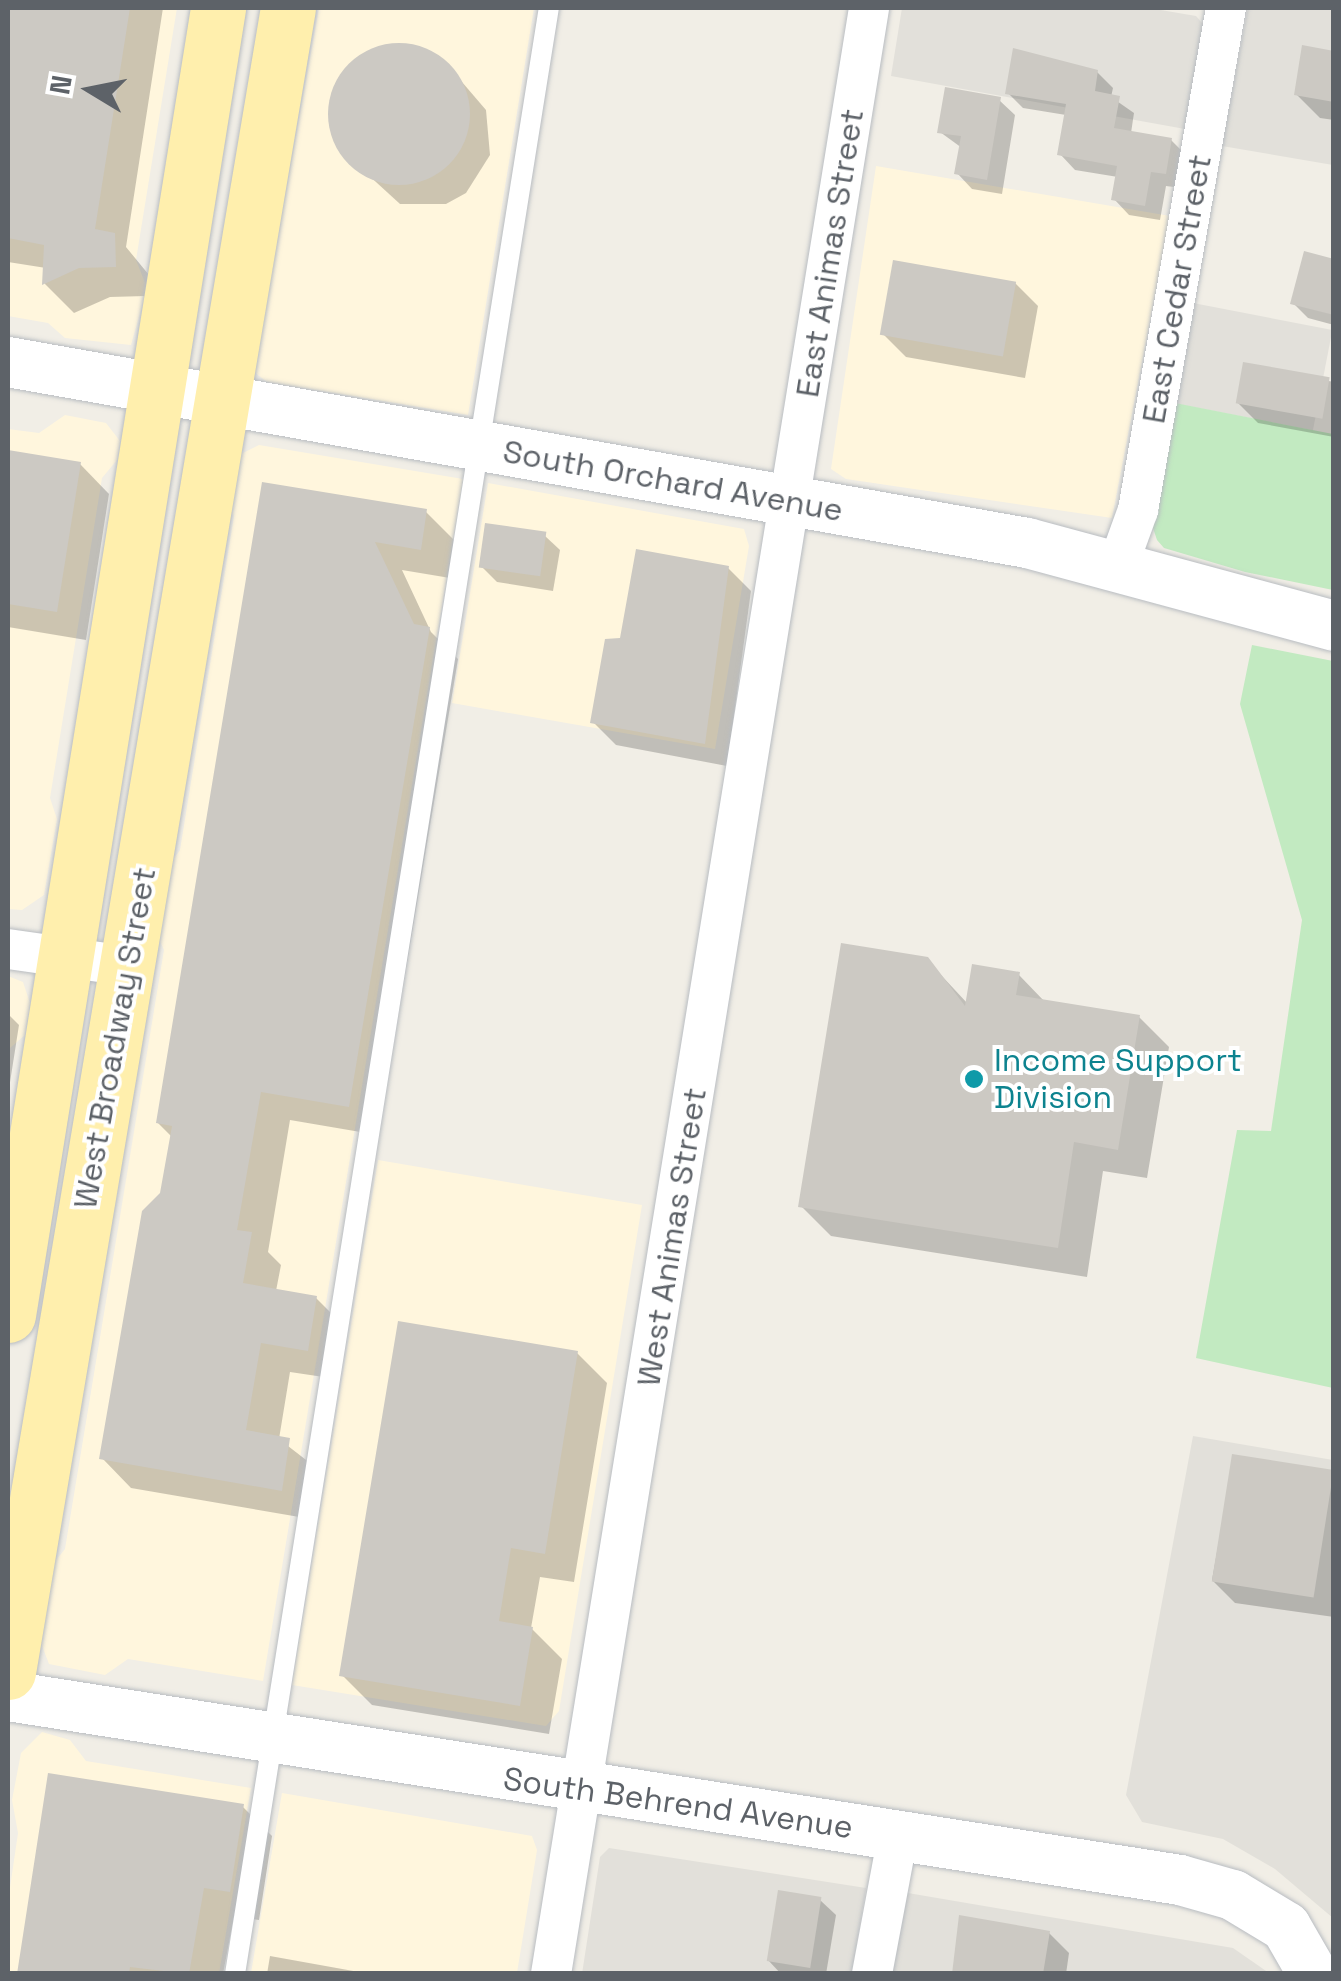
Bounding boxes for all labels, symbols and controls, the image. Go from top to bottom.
north arrow [40,40,140,140]
text: N [41,72,80,97]
street label: East Animas Street [788,106,872,400]
street label: East Cedar Street [1134,152,1220,426]
street label: South Orchard Avenue [500,432,846,530]
street label: West Broadway Street [66,864,164,1212]
place label: Income Support Division [994,1042,1242,1117]
marker: Income Support Division [963,1068,985,1090]
street label: West Animas Street [629,1085,715,1389]
street label: South Behrend Avenue [500,1759,856,1847]

